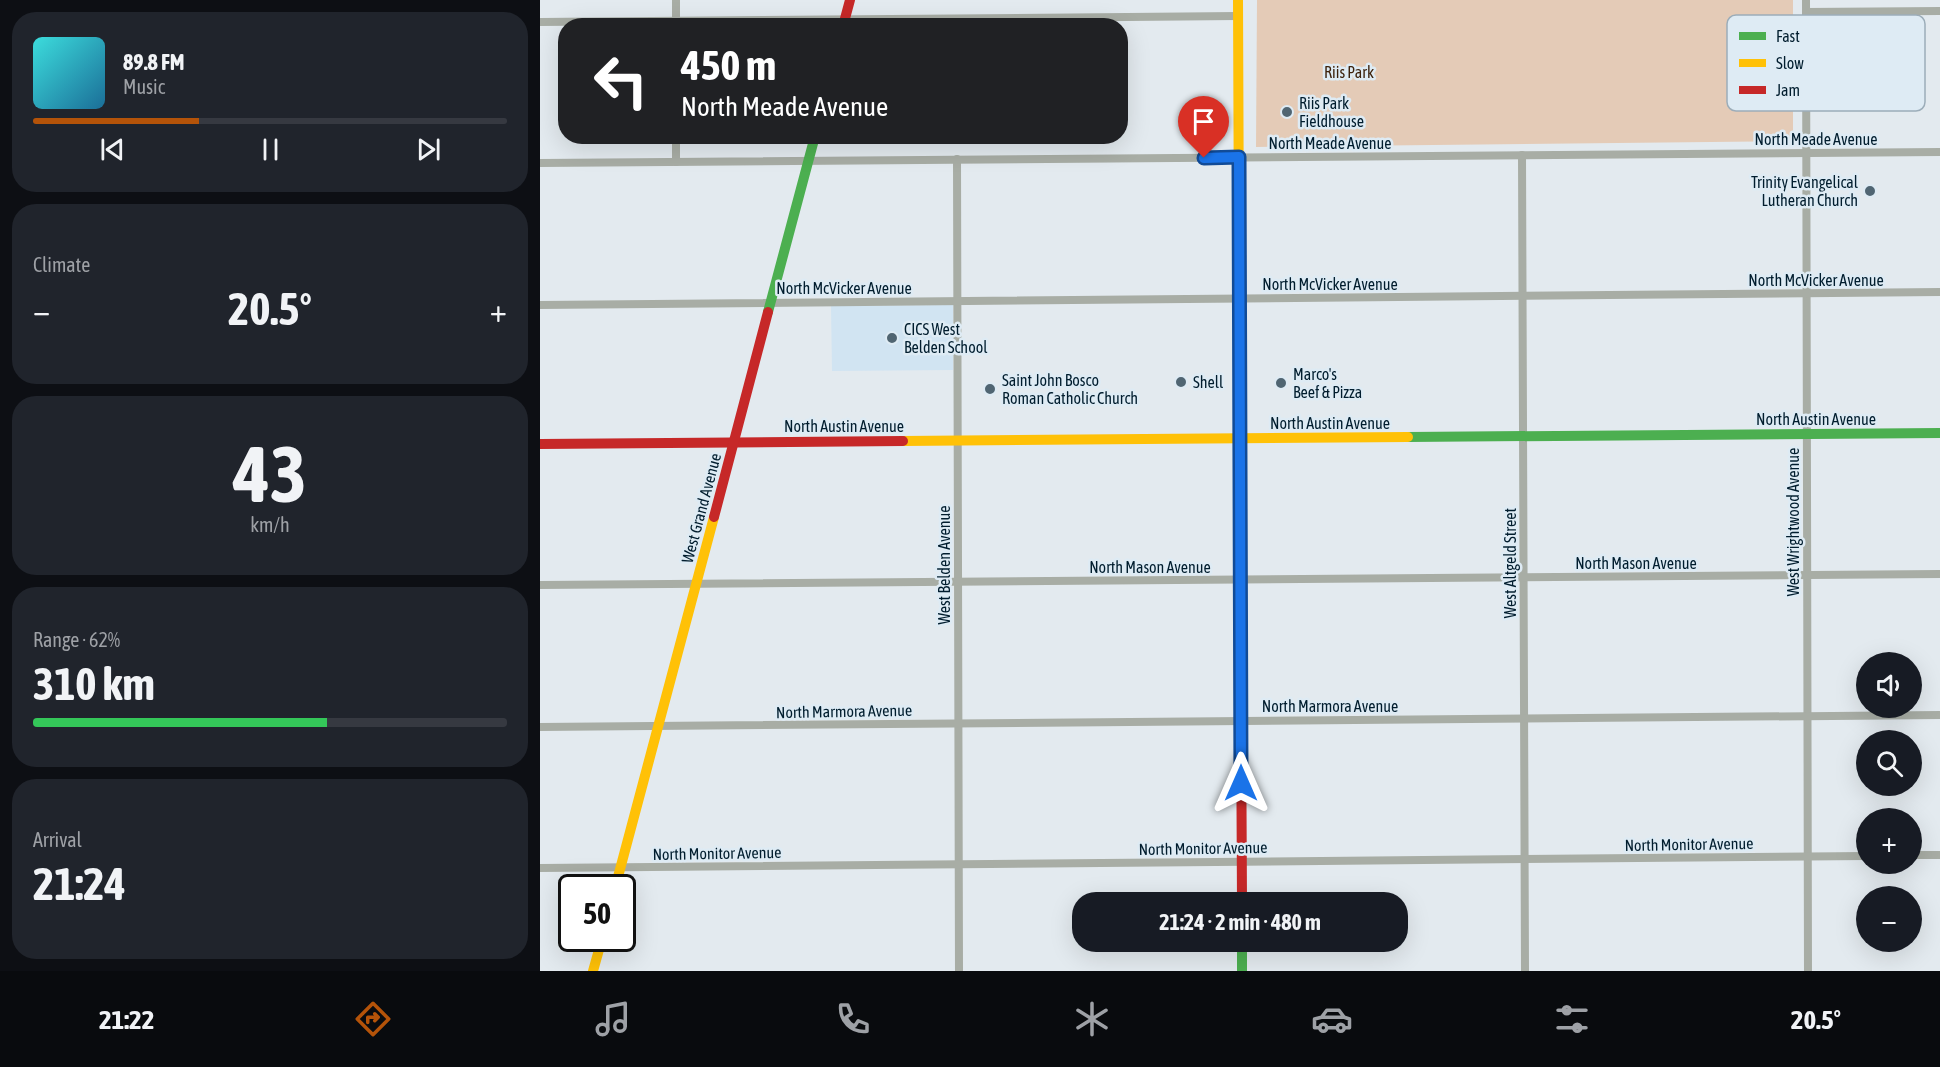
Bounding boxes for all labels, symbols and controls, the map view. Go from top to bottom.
legend [1727,15,1925,111]
text: Fast [1776,27,1800,45]
text: 450 m [681,41,776,89]
icon: left [582,42,660,120]
text: 89.8 FM [123,49,185,75]
text: Slow [1776,54,1804,72]
park label: Riis Park [1324,63,1374,81]
text: Music [123,75,165,98]
text: Jam [1776,81,1800,99]
text: North Meade Avenue [681,91,888,122]
place label: Riis Park Fieldhouse [1299,94,1364,130]
pin [1178,96,1229,158]
icon: arrive [1187,105,1220,138]
marker: Riis Park Fieldhouse [1280,105,1294,119]
street label: North Meade Avenue [1755,130,1877,148]
icon: previous [96,133,129,166]
icon: pause [254,133,287,166]
icon: next [412,133,445,166]
street label: North Meade Avenue [1269,134,1391,152]
place label: Trinity Evangelical Lutheran Church [1751,173,1859,209]
marker: Trinity Evangelical Lutheran Church [1863,184,1877,198]
text: Climate [33,253,90,276]
street label: North McVicker Avenue [1748,271,1884,289]
street label: North McVicker Avenue [1262,275,1398,293]
street label: North McVicker Avenue [776,279,912,297]
text: 20.5° [228,283,312,335]
text: − [33,291,50,329]
text: + [490,291,507,329]
place label: CICS West Belden School [904,320,988,356]
marker: CICS West Belden School [885,331,899,345]
place label: Marco's Beef & Pizza [1293,365,1362,401]
place label: Saint John Bosco Roman Catholic Church [1002,371,1138,407]
place label: Shell [1193,373,1224,391]
marker: Shell [1174,375,1188,389]
marker: Marco's Beef & Pizza [1274,376,1288,390]
marker: Saint John Bosco Roman Catholic Church [983,382,997,396]
street label: North Austin Avenue [1756,410,1876,428]
street label: North Austin Avenue [1270,414,1390,432]
street label: North Austin Avenue [784,417,904,435]
text: 43 [233,429,307,519]
street label: West Wrightwood Avenue [1784,448,1803,596]
street label: West Grand Avenue [678,451,724,565]
street label: West Belden Avenue [935,506,953,624]
street label: West Altgeld Street [1501,507,1520,618]
text: km/h [250,513,290,536]
street label: North Mason Avenue [1575,554,1697,572]
street label: North Mason Avenue [1089,558,1211,576]
text: Range · 62% [33,628,120,651]
map controls [1856,652,1922,952]
button: sound [1856,652,1922,718]
text: 310 km [33,658,155,710]
street label: North Marmora Avenue [1262,697,1398,715]
street label: North Marmora Avenue [776,701,912,721]
button: search [1856,730,1922,796]
position arrow [1209,751,1273,815]
button: + [1856,808,1922,874]
text: Arrival [33,828,82,851]
street label: North Monitor Avenue [1624,834,1754,854]
street label: North Monitor Avenue [1138,838,1268,858]
street label: North Monitor Avenue [652,843,782,863]
text: 21:24 [33,858,126,910]
speed limit sign: 50 [558,874,636,952]
button: − [1856,886,1922,952]
text: 21:24 · 2 min · 480 m [1159,909,1321,935]
icon: directions [352,998,394,1040]
icon: music [592,998,634,1040]
icon: phone [832,998,874,1040]
icon: climate [1071,998,1113,1040]
icon: car [1311,998,1353,1040]
icon: filters [1551,998,1593,1040]
text: 21:22 [99,1004,154,1035]
text: 20.5° [1791,1004,1841,1035]

